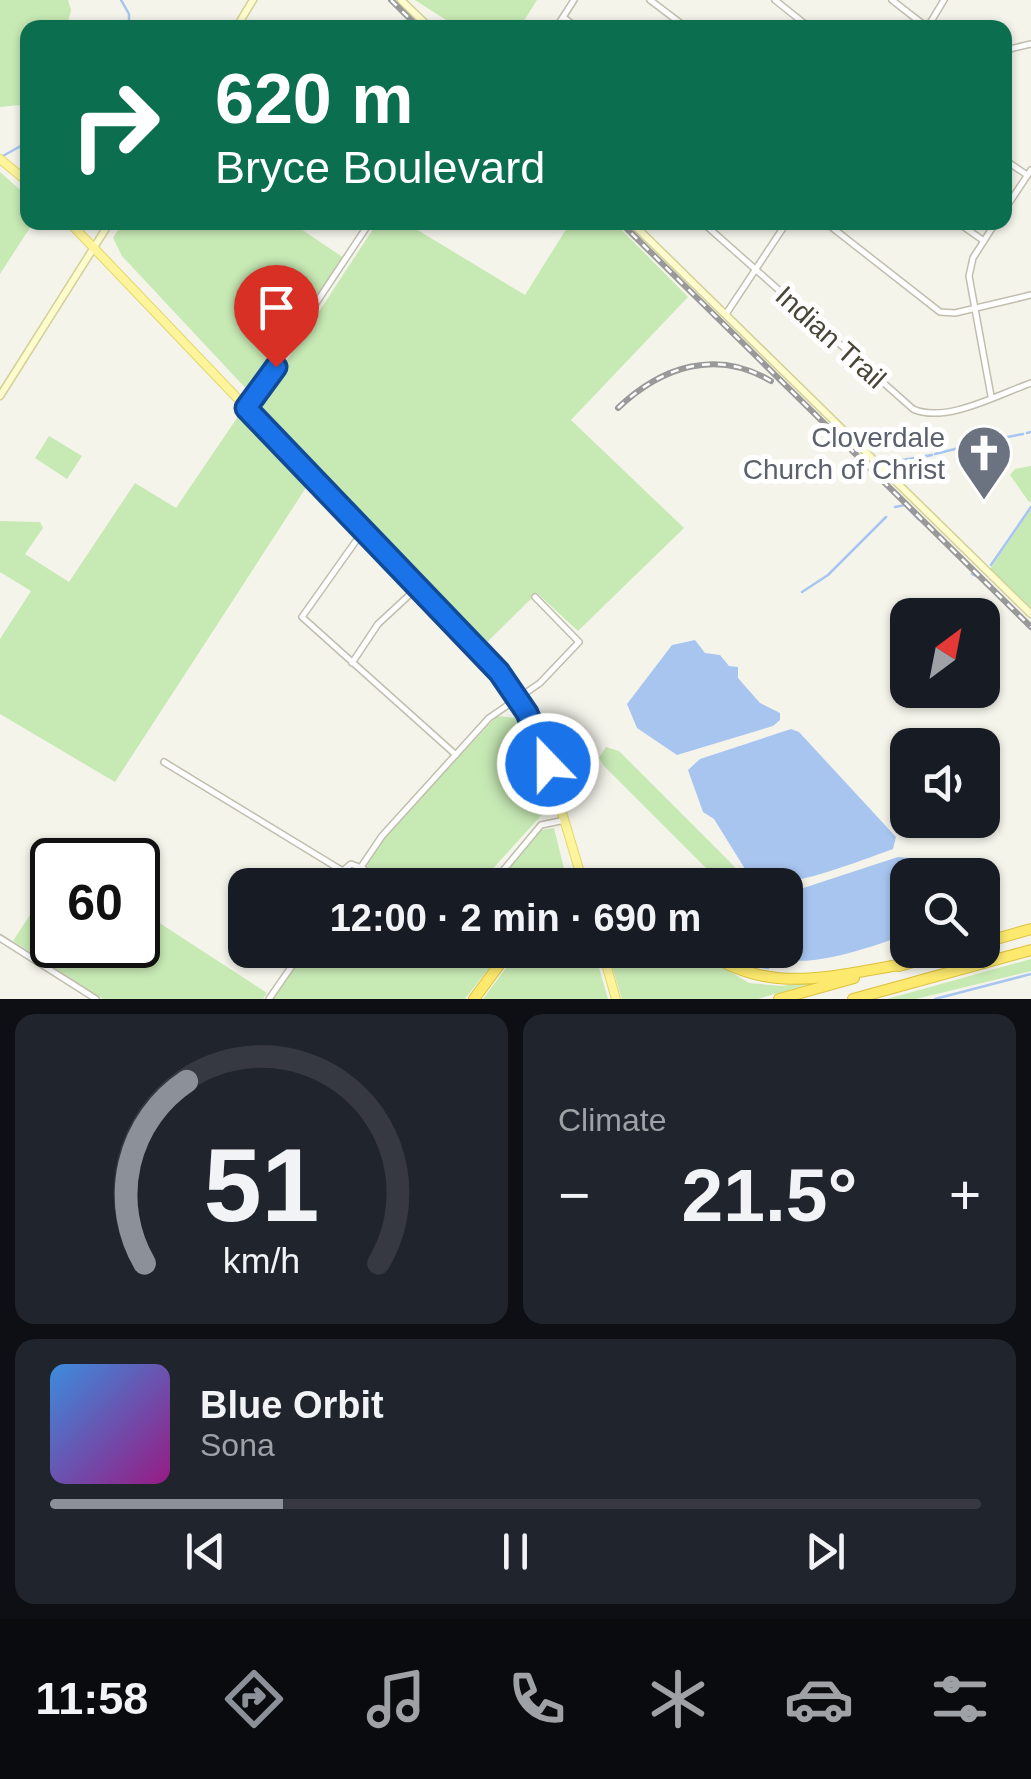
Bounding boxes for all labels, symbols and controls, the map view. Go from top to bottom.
icon: right [50,60,180,190]
text: 620 m [215,60,413,138]
text: Bryce Boulevard [215,142,545,193]
pin [234,265,319,368]
icon: arrive [249,280,304,335]
street label: Indian Trail [769,280,892,395]
place label: Cloverdale Church of Christ [743,422,945,485]
church icon: Cloverdale Church of Christ [954,423,1014,502]
north arrow [890,598,1000,708]
map controls [890,598,1000,968]
position arrow [496,712,600,816]
button: sound [890,728,1000,838]
speed limit sign: 60 [30,838,160,968]
button: search [890,858,1000,968]
text: 12:00 · 2 min · 690 m [330,897,701,939]
text: Climate [558,1102,666,1138]
text: 51 [204,1127,319,1243]
text: 21.5° [682,1153,857,1237]
text: − [558,1164,590,1226]
text: + [949,1164,981,1226]
text: km/h [223,1241,300,1281]
text: Blue Orbit [200,1384,384,1426]
text: Sona [200,1427,275,1463]
icon: previous [178,1524,233,1579]
icon: pause [488,1524,543,1579]
icon: next [798,1524,853,1579]
icon: directions [219,1664,289,1734]
icon: music [361,1664,431,1734]
icon: phone [502,1664,572,1734]
icon: climate [643,1664,713,1734]
icon: car [784,1664,854,1734]
icon: filters [925,1664,995,1734]
text: 11:58 [36,1673,148,1724]

